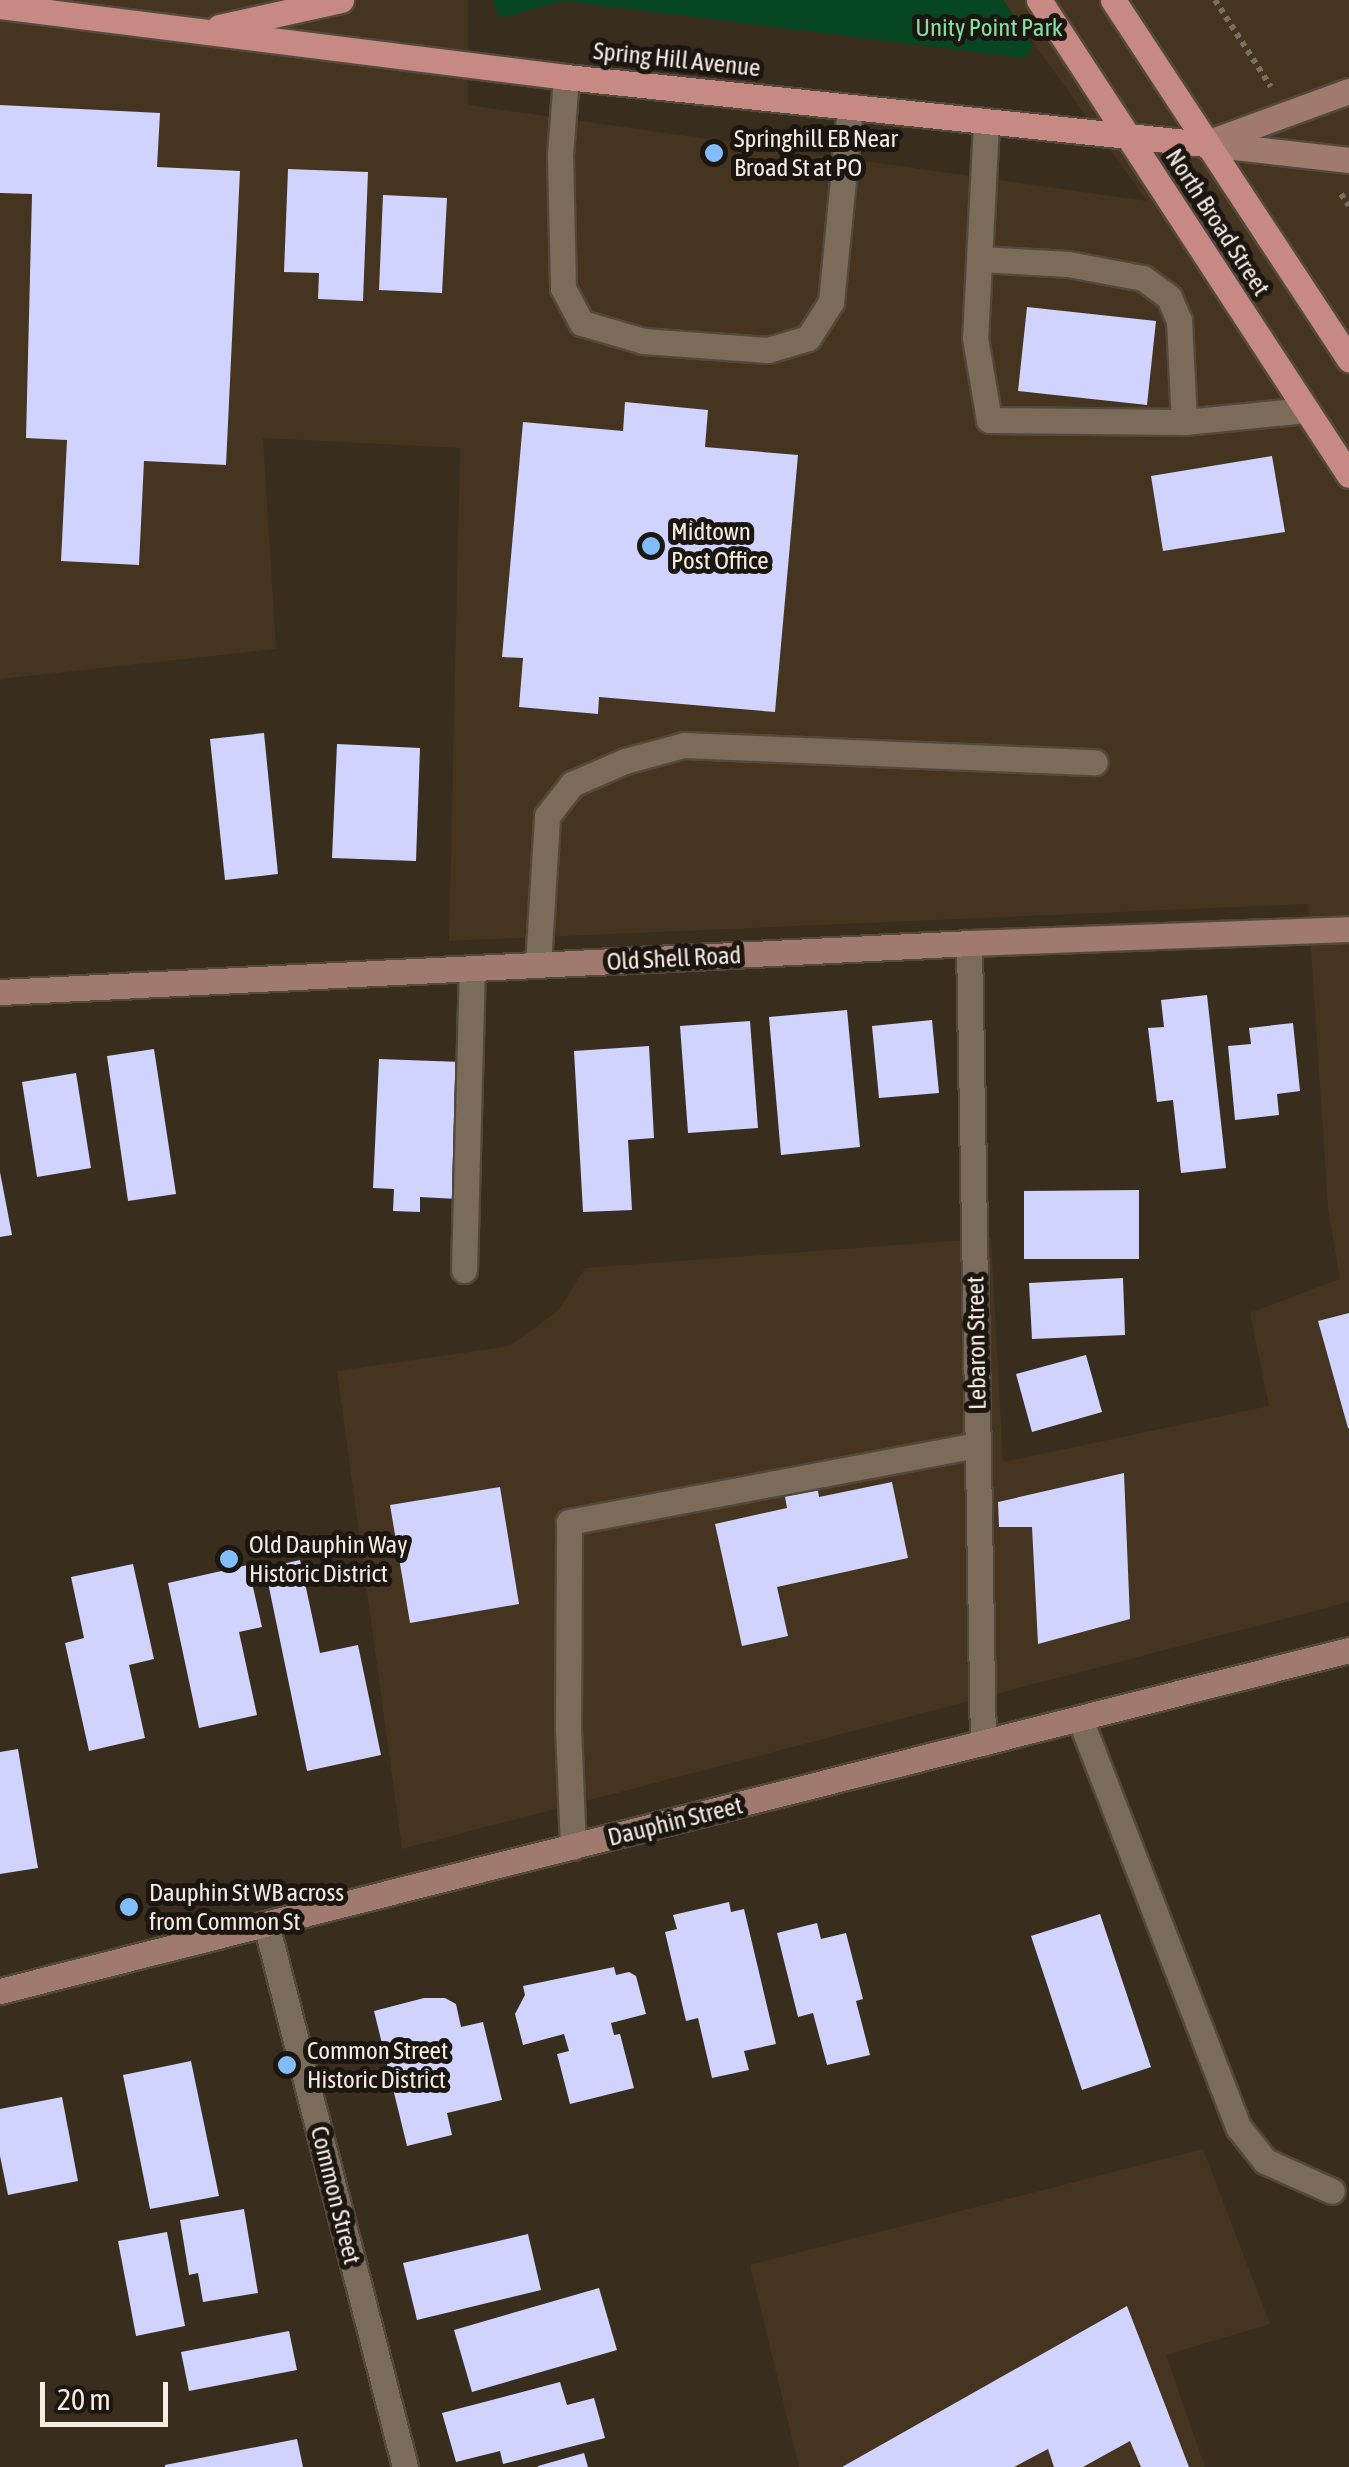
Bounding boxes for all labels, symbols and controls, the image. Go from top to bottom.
park label: Unity Point Park [915,12,1063,42]
street label: Spring Hill Avenue [592,35,762,83]
place label: Springhill EB Near Broad St at PO [734,124,898,183]
marker: Springhill EB Near Broad St at PO [703,142,725,164]
street label: North Broad Street [1159,143,1277,301]
place label: Midtown Post Office [671,517,769,576]
marker: Midtown Post Office [640,535,662,557]
street label: Old Shell Road [606,939,742,977]
street label: Lebaron Street [960,1276,992,1410]
place label: Old Dauphin Way Historic District [249,1530,408,1589]
marker: Old Dauphin Way Historic District [218,1548,240,1570]
street label: Dauphin Street [605,1790,745,1852]
place label: Dauphin St WB across from Common St [149,1878,344,1937]
marker: Dauphin St WB across from Common St [118,1896,140,1918]
place label: Common Street Historic District [307,2036,448,2095]
marker: Common Street Historic District [276,2054,298,2076]
street label: Common Street [304,2123,368,2267]
scale bar [45,2362,172,2424]
text: 20 m [57,2382,111,2416]

